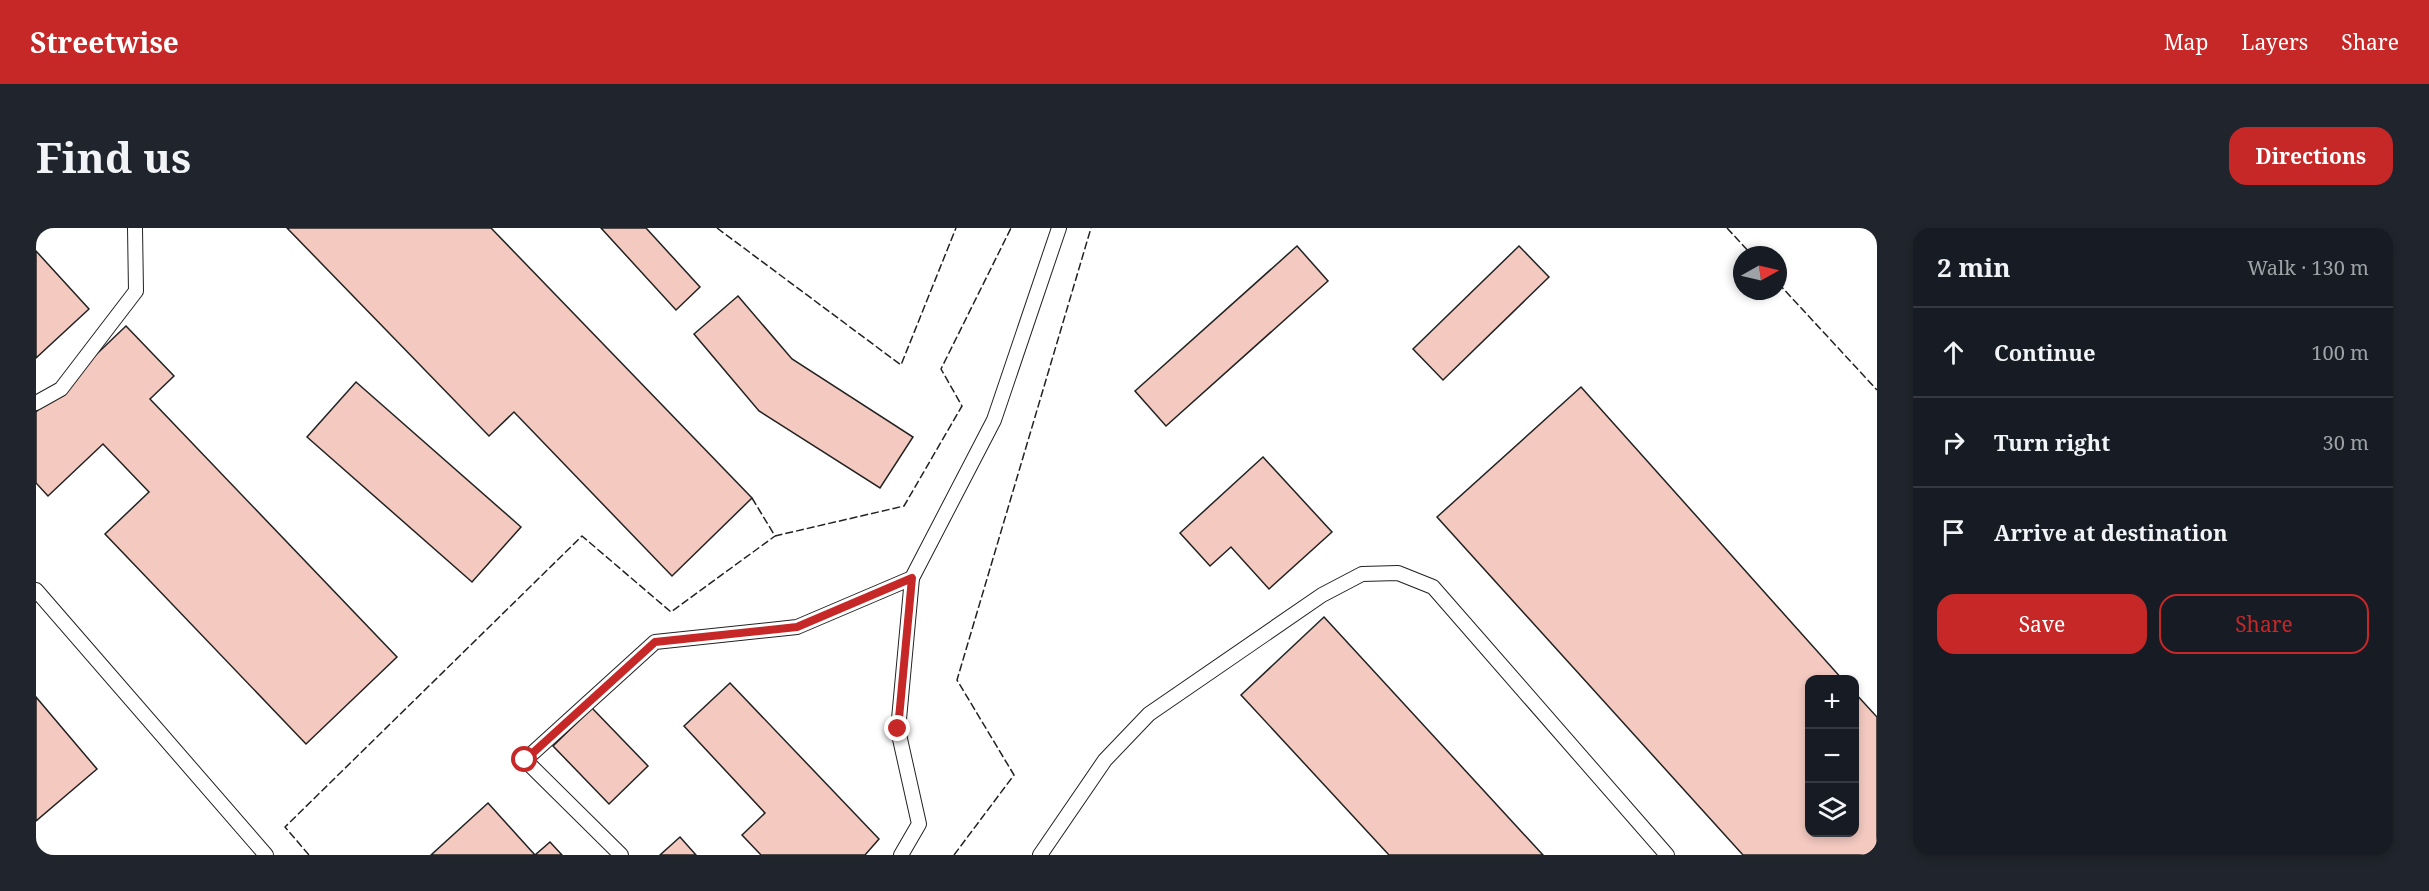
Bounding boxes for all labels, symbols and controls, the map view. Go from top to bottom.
text: Streetwise [30,23,179,61]
text: Map [2164,28,2208,56]
text: Layers [2241,28,2308,56]
text: Share [2341,28,2399,56]
button: Directions [2229,127,2393,185]
text: Find us [36,128,191,185]
north arrow [1733,246,1787,300]
text: 2 min [1937,249,2011,285]
text: Walk · 130 m [2247,254,2369,281]
icon: ahead [1937,336,1970,369]
text: Continue [1994,337,2096,367]
text: 100 m [2311,339,2369,366]
icon: right [1937,426,1970,459]
text: Turn right [1994,427,2110,457]
text: 30 m [2323,429,2369,456]
icon: arrive [1937,516,1970,549]
text: Arrive at destination [1994,517,2228,547]
button: Save [1937,594,2147,654]
button: Share [2159,594,2369,654]
map controls [1805,675,1859,837]
button: + [1805,675,1859,729]
route end [884,715,910,741]
button: − [1805,729,1859,783]
route start [511,746,537,772]
button: layers [1805,783,1859,837]

